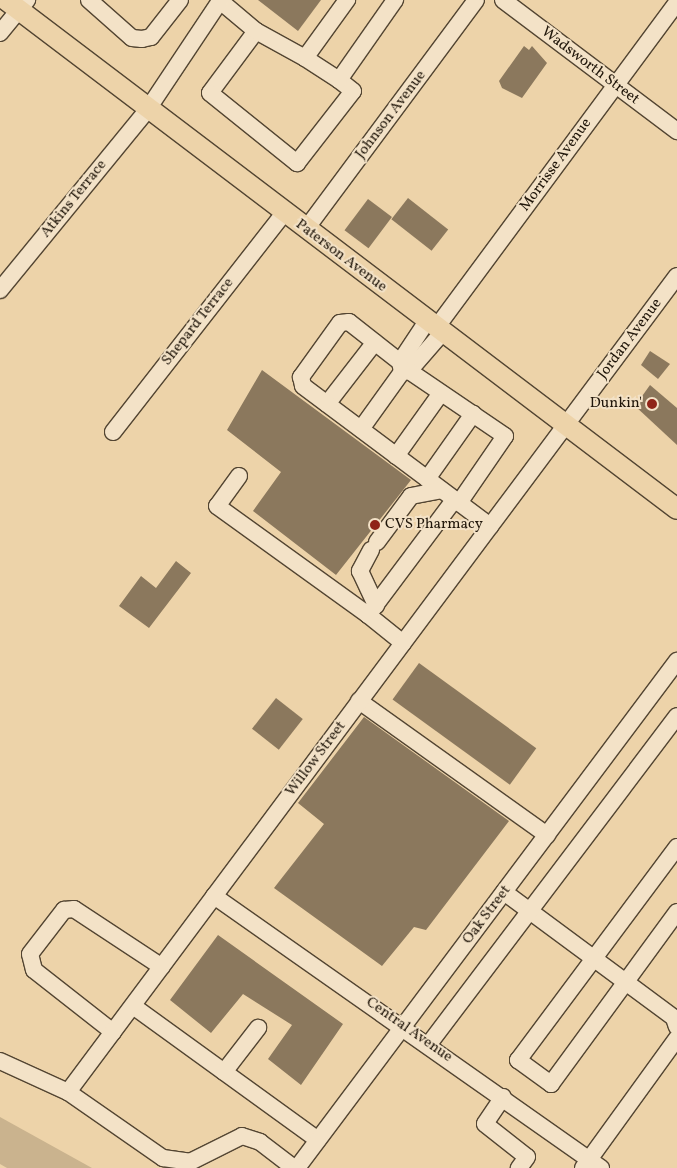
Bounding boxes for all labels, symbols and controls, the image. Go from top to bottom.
street label: Wadsworth Street [537,23,643,109]
street label: Johnson Avenue [352,67,430,163]
street label: Morrisse Avenue [516,115,596,215]
street label: Atkins Terrace [37,156,111,242]
street label: Paterson Avenue [292,216,390,296]
street label: Shepard Terrace [158,274,238,370]
street label: Jordan Avenue [594,295,666,383]
place label: Dunkin' [590,395,642,413]
marker: Dunkin' [646,398,658,410]
place label: CVS Pharmacy [385,516,483,534]
marker: CVS Pharmacy [369,519,381,531]
street label: Willow Street [282,718,350,800]
street label: Oak Street [459,882,515,948]
street label: Central Avenue [362,994,456,1066]

